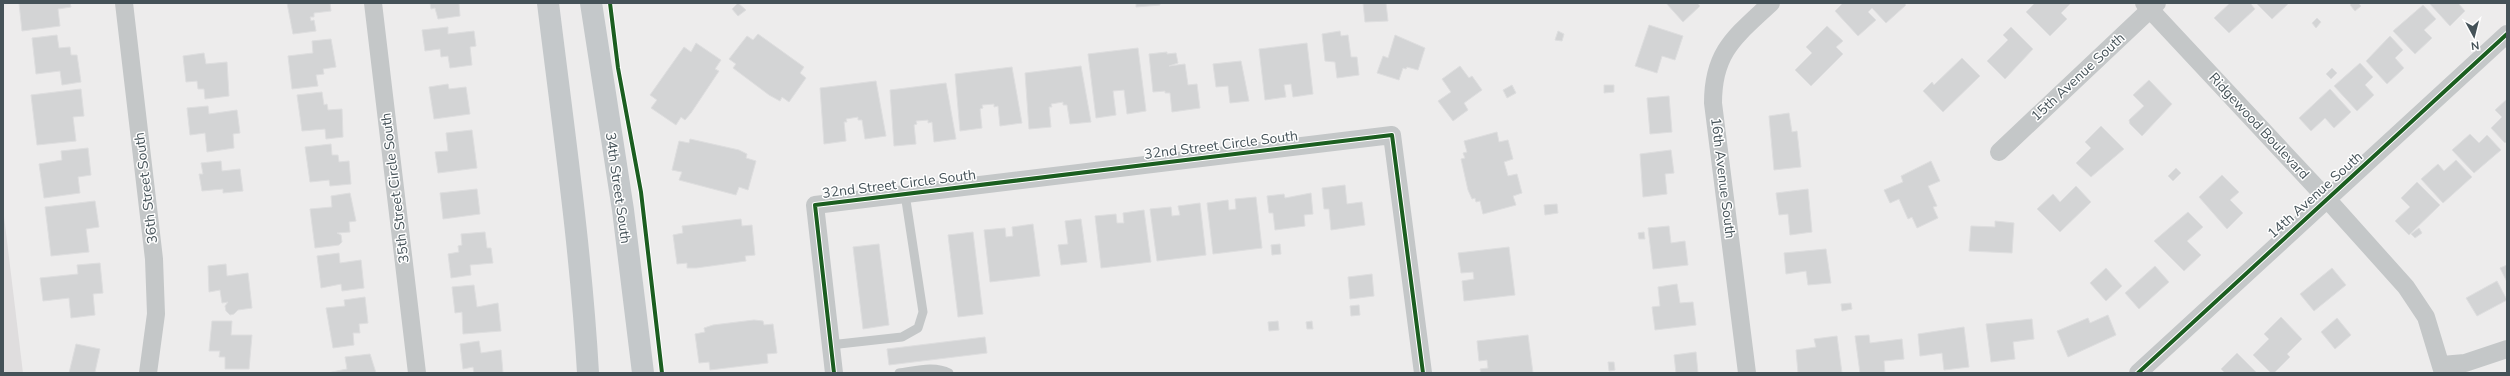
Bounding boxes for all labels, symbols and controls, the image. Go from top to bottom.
north arrow [2454,16,2494,56]
street label: 15th Avenue South [2027,29,2129,125]
text: N [2470,37,2480,53]
street label: Ridgewood Boulevard [2204,69,2314,183]
street label: 35th Street Circle South [376,112,414,264]
street label: 16th Avenue South [1706,116,1740,240]
street label: 32nd Street Circle South [1143,126,1299,164]
street label: 36th Street South [130,131,162,245]
street label: 34th Street South [601,131,635,245]
street label: 14th Avenue South [2263,147,2367,243]
street label: 32nd Street Circle South [821,165,977,203]

